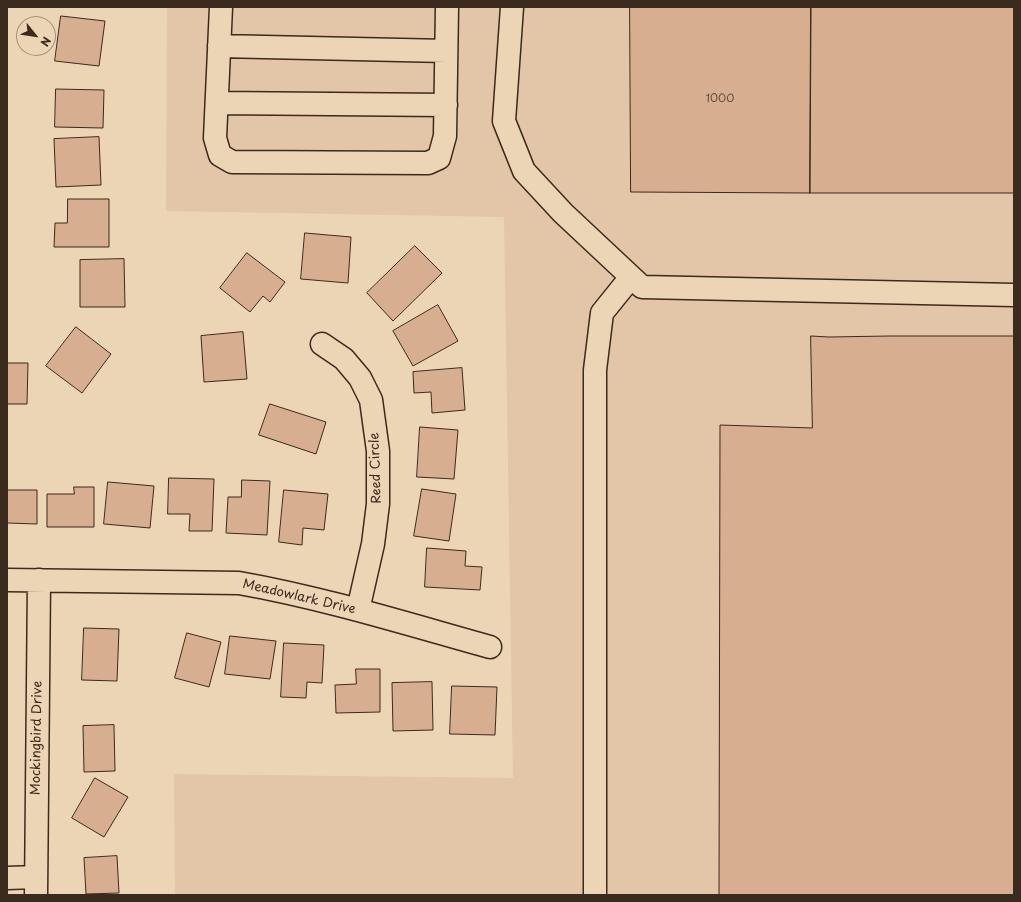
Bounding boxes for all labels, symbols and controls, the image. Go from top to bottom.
north arrow [16,16,56,56]
text: N [36,34,56,50]
house number: 1000 [706,92,734,106]
street label: Reed Circle [367,432,385,504]
street label: Meadowlark Drive [241,576,357,618]
street label: Mockingbird Drive [28,681,46,795]

